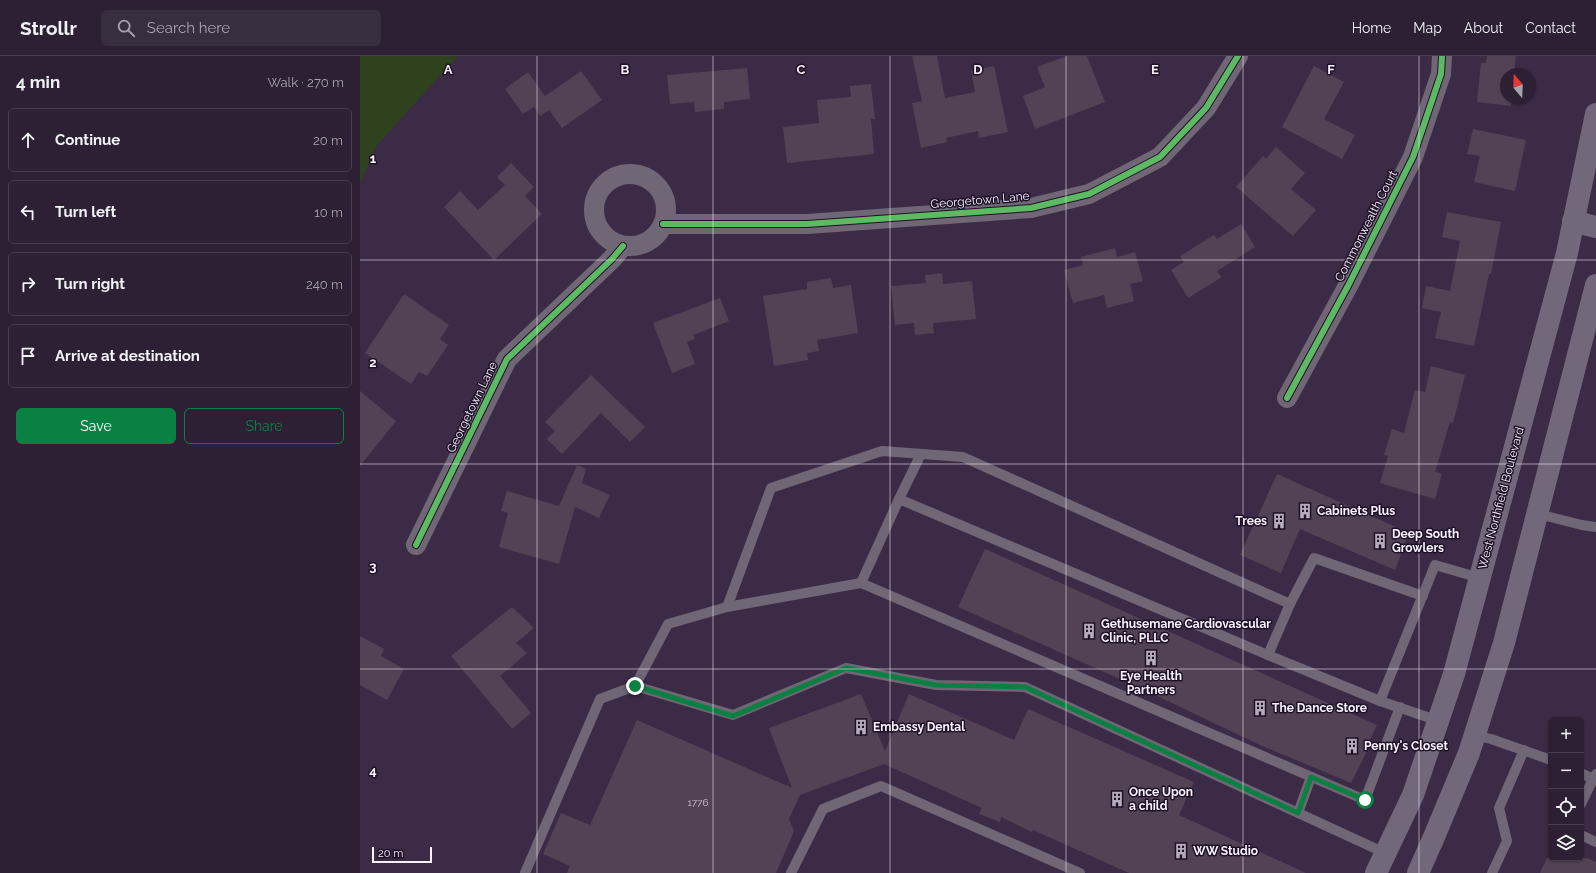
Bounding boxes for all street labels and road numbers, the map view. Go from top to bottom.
street label: Commonwealth Court [1332,168,1400,284]
street label: Georgetown Lane [930,189,1030,211]
street label: Georgetown Lane [444,359,500,455]
street label: West Northfield Boulevard [1475,425,1527,571]

